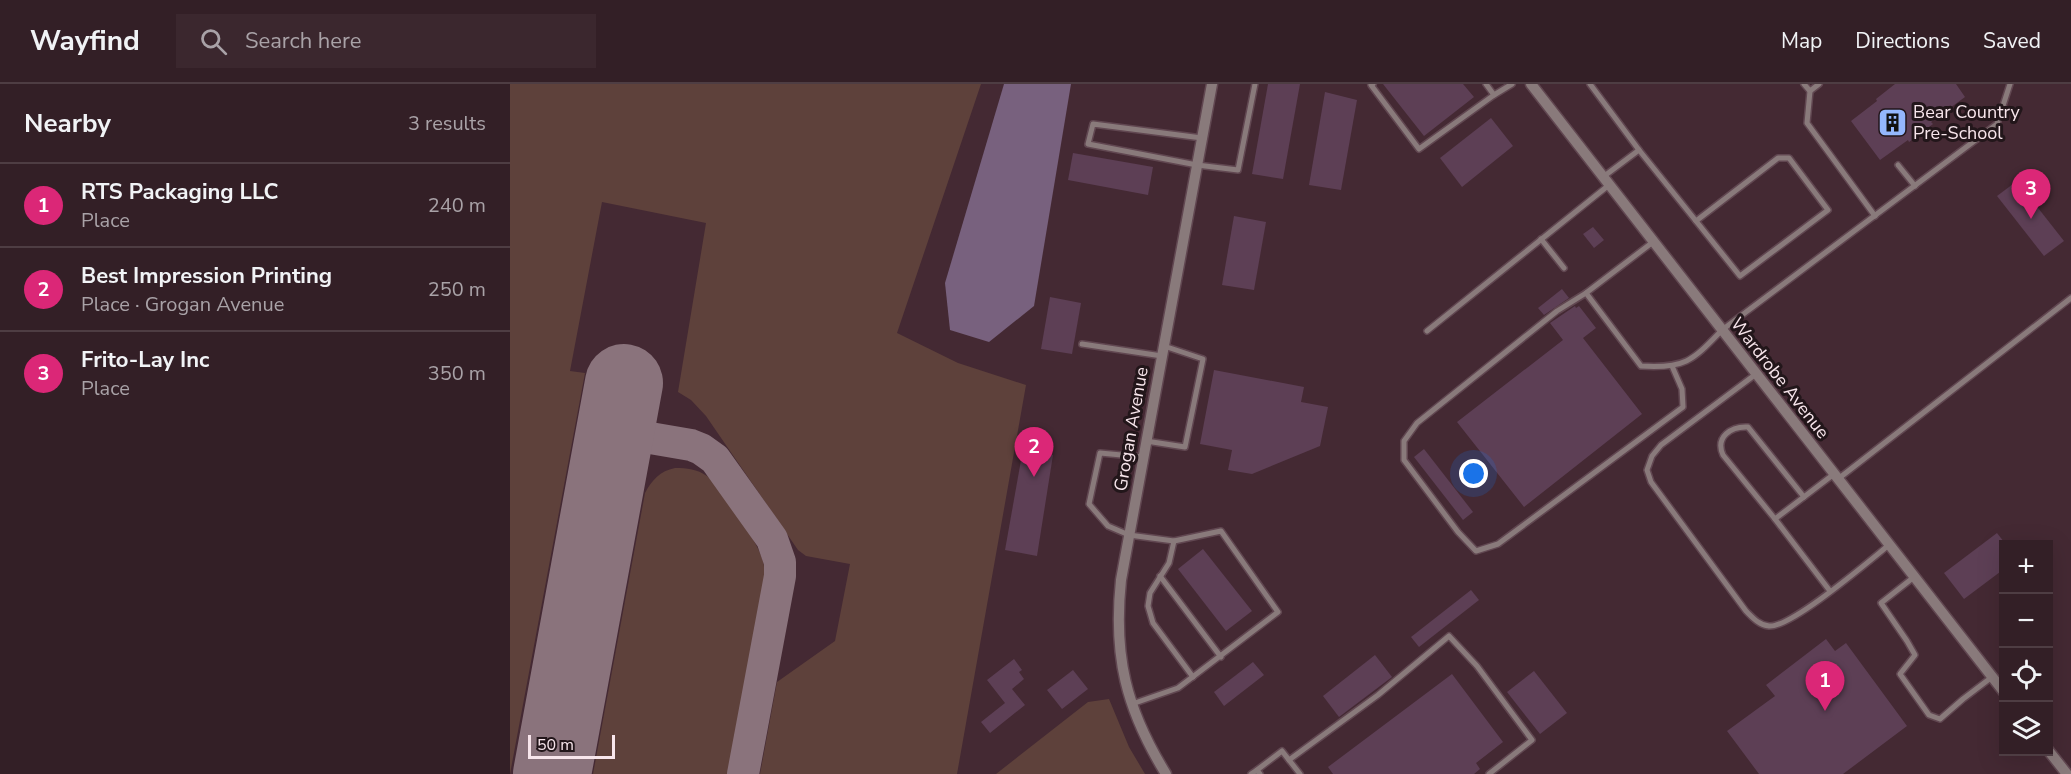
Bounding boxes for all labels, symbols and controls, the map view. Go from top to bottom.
search box [176,14,596,68]
text: Wayfind [30,22,140,60]
icon: search [197,25,230,58]
text: Search here [245,26,362,56]
text: Map [1781,27,1822,55]
text: Directions [1855,27,1950,55]
text: Saved [1983,27,2041,55]
place label: Bear Country Pre-School [1913,100,2020,145]
text: Nearby [24,106,111,141]
building icon: Bear Country Pre-School [1876,106,1908,138]
text: 3 results [408,110,486,137]
pin: 3 [2012,170,2050,219]
text: RTS Packaging LLC [81,177,278,207]
text: 1 [38,192,50,219]
text: 240 m [428,192,486,219]
text: Place [81,207,130,234]
text: Best Impression Printing [81,261,332,291]
text: 2 [38,276,50,303]
text: 250 m [428,276,486,303]
text: Place · Grogan Avenue [81,291,284,318]
street label: Wardrobe Avenue [1725,313,1835,443]
text: Frito-Lay Inc [81,345,210,375]
text: 3 [38,360,50,387]
text: 350 m [428,360,486,387]
street label: Grogan Avenue [1108,365,1154,493]
text: Place [81,375,130,402]
pin: 2 [1014,428,1054,477]
your location [1459,459,1488,488]
map controls [1999,540,2053,756]
button: + [1999,540,2053,594]
button: − [1999,594,2053,648]
button: locate [1999,648,2053,702]
pin: 1 [1806,662,1844,711]
button: layers [1999,702,2053,756]
scale bar [528,732,615,760]
text: 50 m [537,734,574,756]

